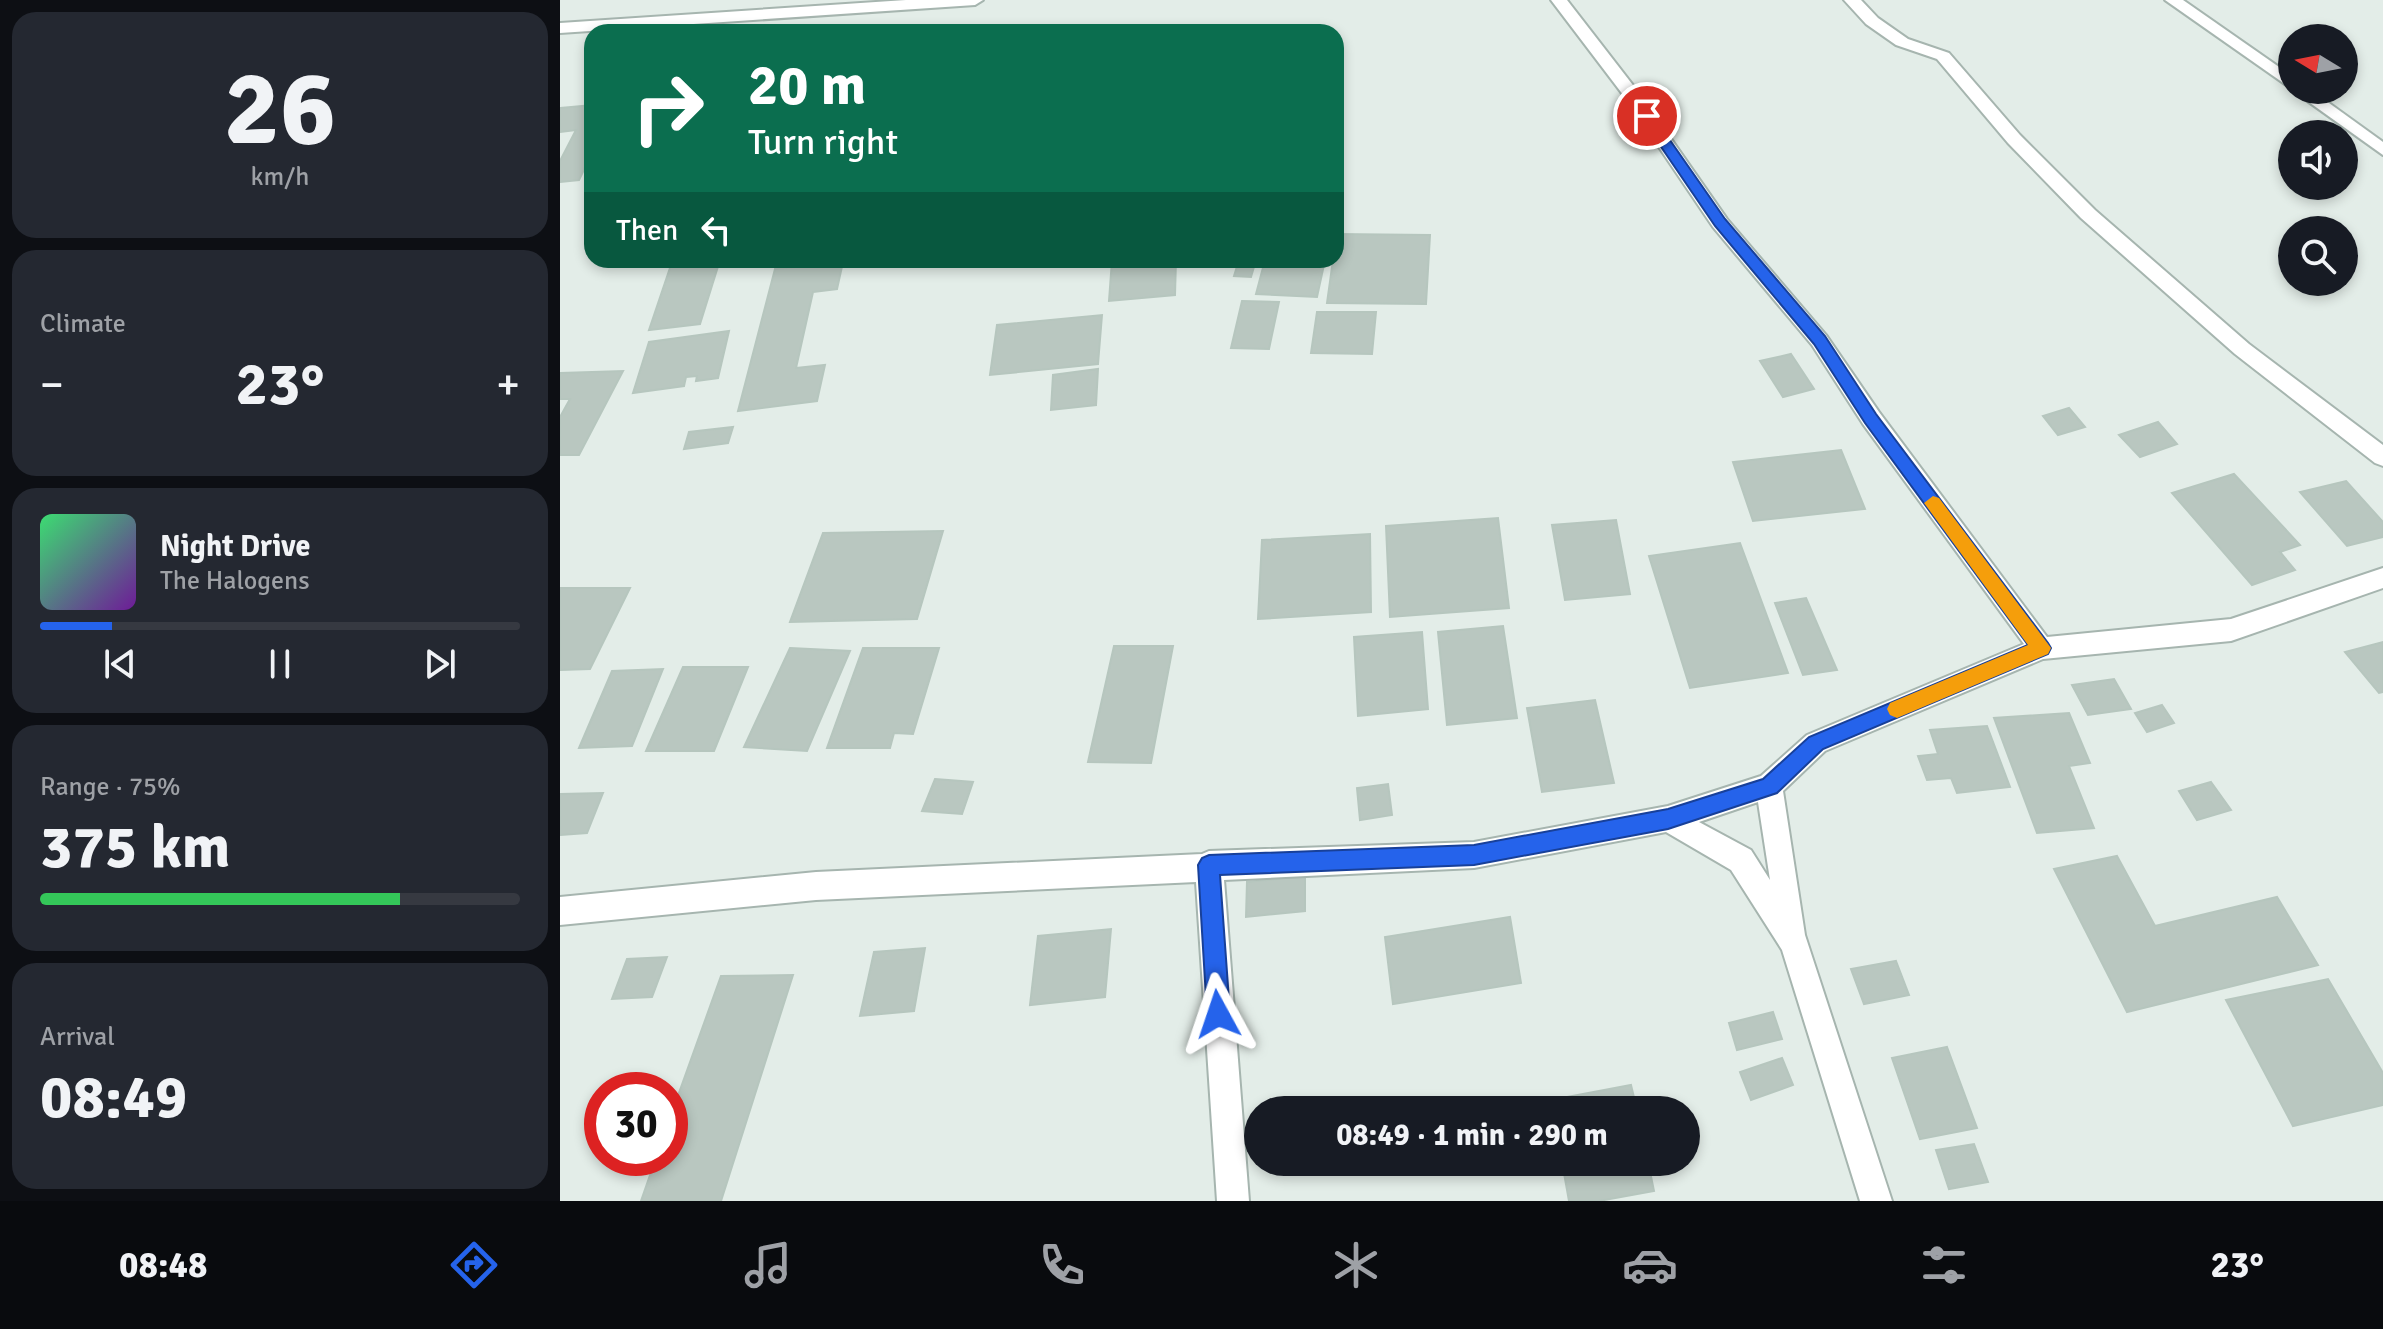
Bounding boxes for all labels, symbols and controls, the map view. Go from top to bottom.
north arrow [2278,24,2358,104]
map controls [2278,24,2358,296]
text: 26 [224,45,336,173]
text: 20 m [748,51,866,120]
icon: right [616,56,720,160]
pin [1613,82,1681,150]
icon: arrive [1625,94,1669,138]
text: Turn right [748,120,898,165]
button: sound [2278,120,2358,200]
text: km/h [251,161,309,193]
icon: left [694,208,738,252]
text: Then [616,212,678,249]
button: search [2278,216,2358,296]
text: Climate [40,308,126,340]
text: 23° [236,348,324,422]
text: − [40,358,64,412]
text: + [496,358,520,412]
text: Night Drive [160,528,310,565]
text: The Halogens [160,565,310,597]
icon: previous [98,642,142,686]
icon: pause [258,642,302,686]
icon: next [418,642,462,686]
text: Range · 75% [40,771,181,803]
text: 375 km [40,811,230,885]
position arrow [1176,972,1260,1056]
text: Arrival [40,1021,115,1053]
text: 08:49 [40,1061,187,1135]
speed limit sign: 30 [584,1072,688,1176]
text: 08:49 · 1 min · 290 m [1336,1117,1608,1154]
icon: directions [446,1237,502,1293]
icon: music [740,1237,796,1293]
icon: phone [1034,1237,1090,1293]
icon: climate [1328,1237,1384,1293]
icon: car [1622,1237,1678,1293]
icon: filters [1916,1237,1972,1293]
text: 08:48 [119,1243,207,1288]
text: 23° [2211,1243,2264,1288]

